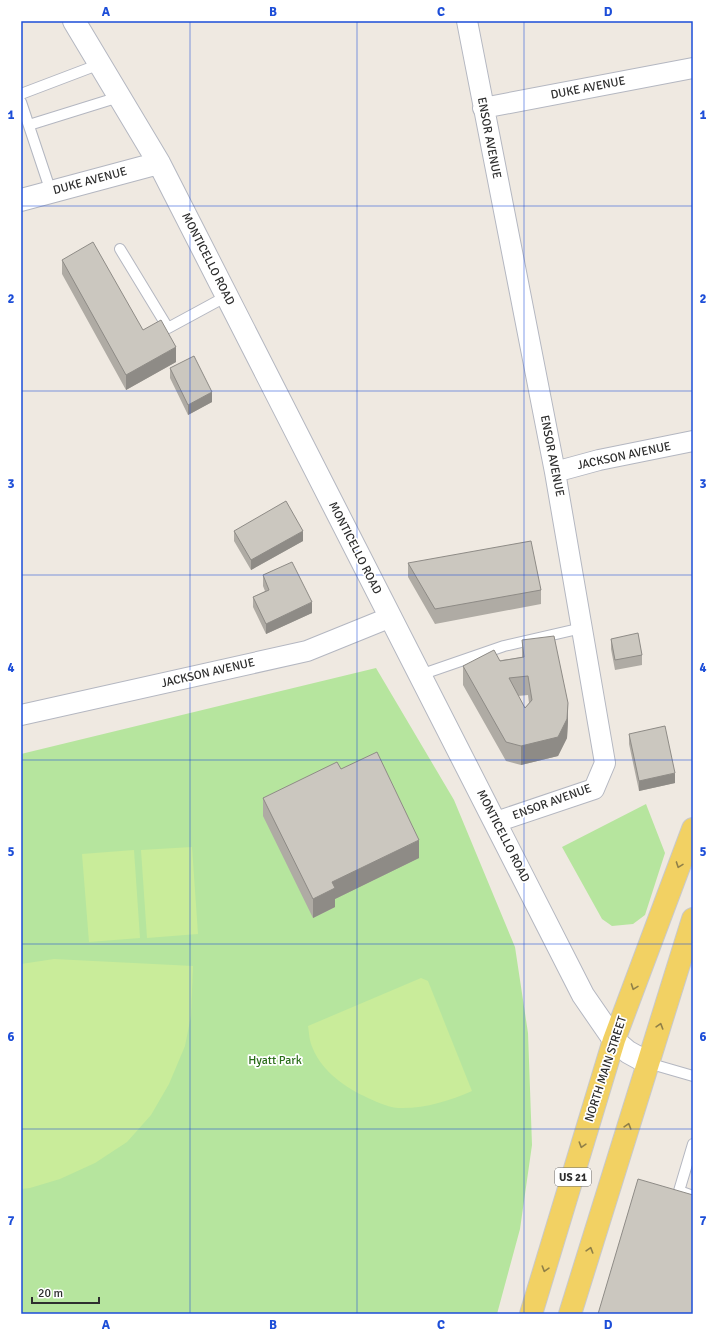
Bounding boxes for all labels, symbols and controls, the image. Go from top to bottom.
text: A [102,4,111,20]
text: B [269,4,277,20]
text: C [437,4,445,20]
text: D [604,4,613,20]
street label: DUKE AVENUE [549,73,627,103]
street label: ENSOR AVENUE [474,96,504,180]
text: 1 [7,107,15,123]
text: 1 [699,107,707,123]
street label: DUKE AVENUE [51,164,129,198]
street label: MONTICELLO ROAD [178,210,238,308]
text: 2 [7,291,15,307]
text: 2 [699,291,707,307]
street label: ENSOR AVENUE [537,414,567,498]
street label: JACKSON AVENUE [576,439,672,473]
text: 3 [7,476,15,492]
text: 3 [699,476,707,492]
street label: MONTICELLO ROAD [325,499,385,597]
street label: JACKSON AVENUE [160,655,256,691]
text: 4 [7,660,15,676]
text: 4 [699,660,707,676]
street label: ENSOR AVENUE [511,781,594,823]
street label: MONTICELLO ROAD [473,787,533,885]
text: 5 [7,844,15,860]
text: 5 [699,844,707,860]
one-way arrow [676,862,684,869]
one-way arrow [630,984,639,991]
street label: NORTH MAIN STREET [582,1014,630,1124]
one-way arrow [655,1022,663,1029]
text: 6 [7,1029,15,1045]
text: 6 [699,1029,707,1045]
park label: Hyatt Park [248,1053,302,1068]
one-way arrow [623,1122,632,1129]
one-way arrow [578,1141,587,1148]
road number: US 21 [555,1168,591,1186]
text: 7 [7,1213,15,1229]
text: 7 [699,1213,707,1229]
one-way arrow [585,1247,594,1254]
one-way arrow [541,1265,550,1272]
scale bar [32,1279,99,1305]
text: 20 m [38,1286,63,1301]
text: A [102,1317,111,1333]
text: B [269,1317,277,1333]
text: C [437,1317,445,1333]
text: D [604,1317,613,1333]

